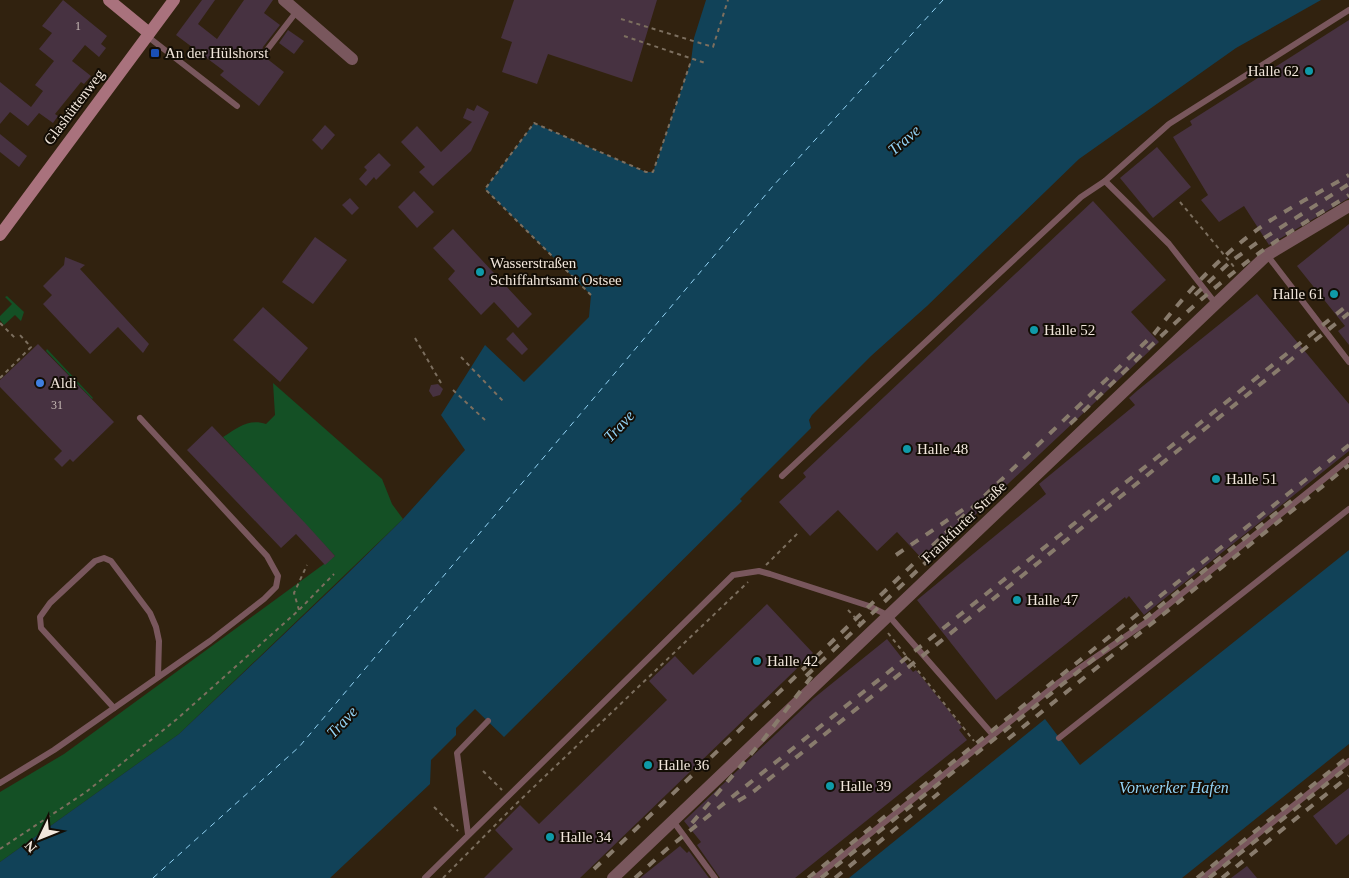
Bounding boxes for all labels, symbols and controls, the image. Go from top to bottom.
house number: 1 [75,19,81,33]
place label: An der Hülshorst [165,45,269,61]
marker: An der Hülshorst [149,47,161,59]
place label: Halle 62 [1248,63,1299,79]
marker: Halle 62 [1303,65,1315,77]
street label: Glashüttenweg [41,66,108,148]
water label: Trave [885,122,923,158]
place label: Wasserstraßen Schiffahrtsamt Ostsee [490,255,622,288]
marker: Wasserstraßen Schiffahrtsamt Ostsee [474,266,486,278]
place label: Halle 61 [1273,286,1324,302]
marker: Halle 61 [1328,288,1340,300]
place label: Halle 52 [1044,322,1095,338]
marker: Halle 52 [1028,324,1040,336]
place label: Aldi [50,375,77,391]
marker: Aldi [34,377,46,389]
house number: 31 [51,398,63,412]
water label: Trave [600,407,638,445]
place label: Halle 48 [917,441,968,457]
marker: Halle 48 [901,443,913,455]
place label: Halle 51 [1226,471,1277,487]
marker: Halle 51 [1210,473,1222,485]
street label: Frankfurter Straße [919,478,1009,566]
place label: Halle 47 [1027,592,1079,608]
marker: Halle 47 [1011,594,1023,606]
place label: Halle 42 [767,653,818,669]
marker: Halle 42 [751,655,763,667]
water label: Trave [323,703,361,741]
place label: Halle 36 [658,757,710,773]
marker: Halle 36 [642,759,654,771]
place label: Halle 39 [840,778,891,794]
water label: Vorwerker Hafen [1119,779,1229,797]
marker: Halle 39 [824,780,836,792]
north arrow [15,813,65,863]
place label: Halle 34 [560,829,612,845]
marker: Halle 34 [544,831,556,843]
text: N [22,838,40,855]

